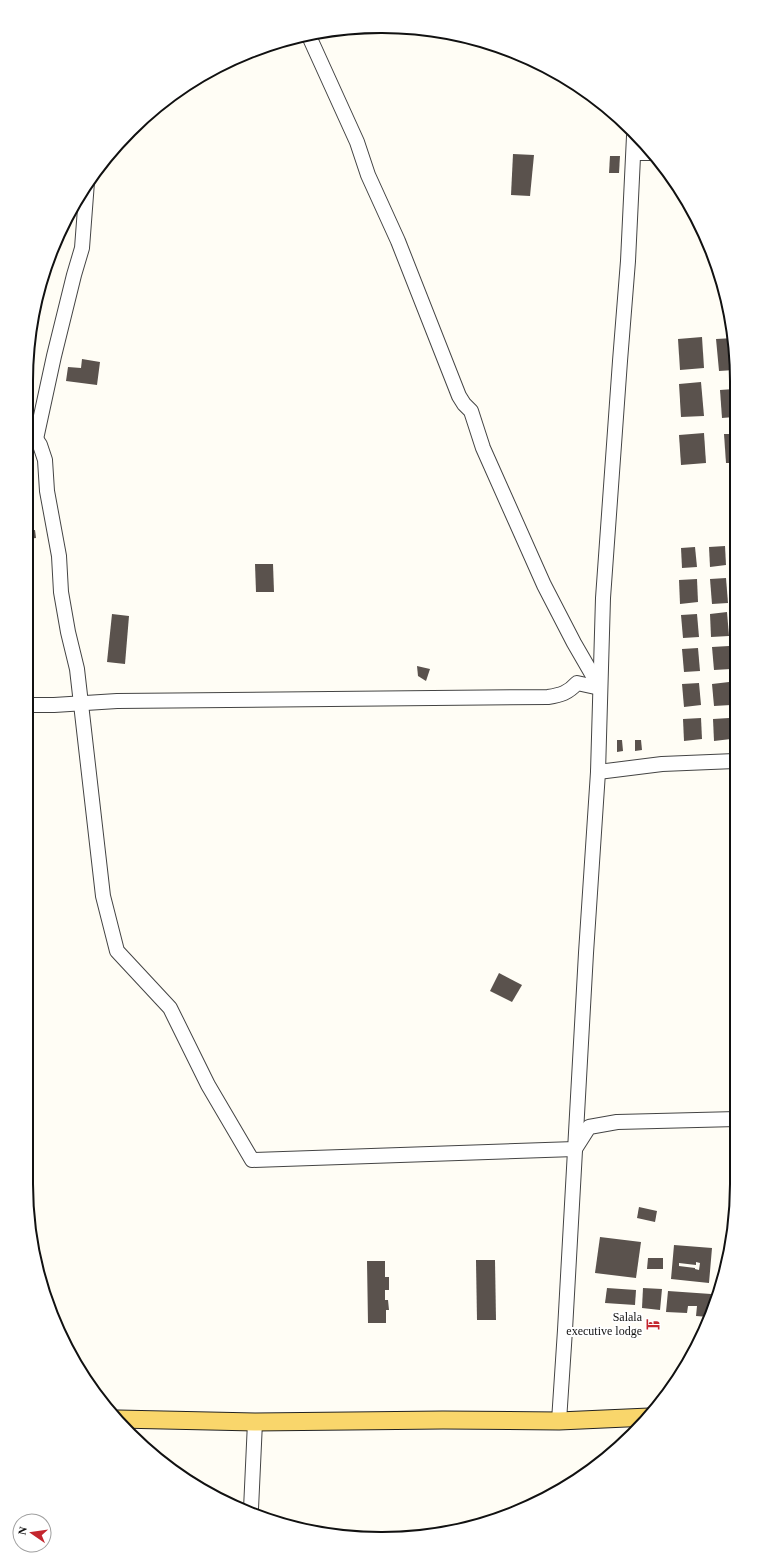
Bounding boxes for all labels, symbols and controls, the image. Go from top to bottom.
place label: Salala executive lodge [566,1310,643,1338]
hotel icon: Salala executive lodge [645,1316,661,1332]
north arrow [12,1513,52,1553]
text: N [16,1525,29,1536]

